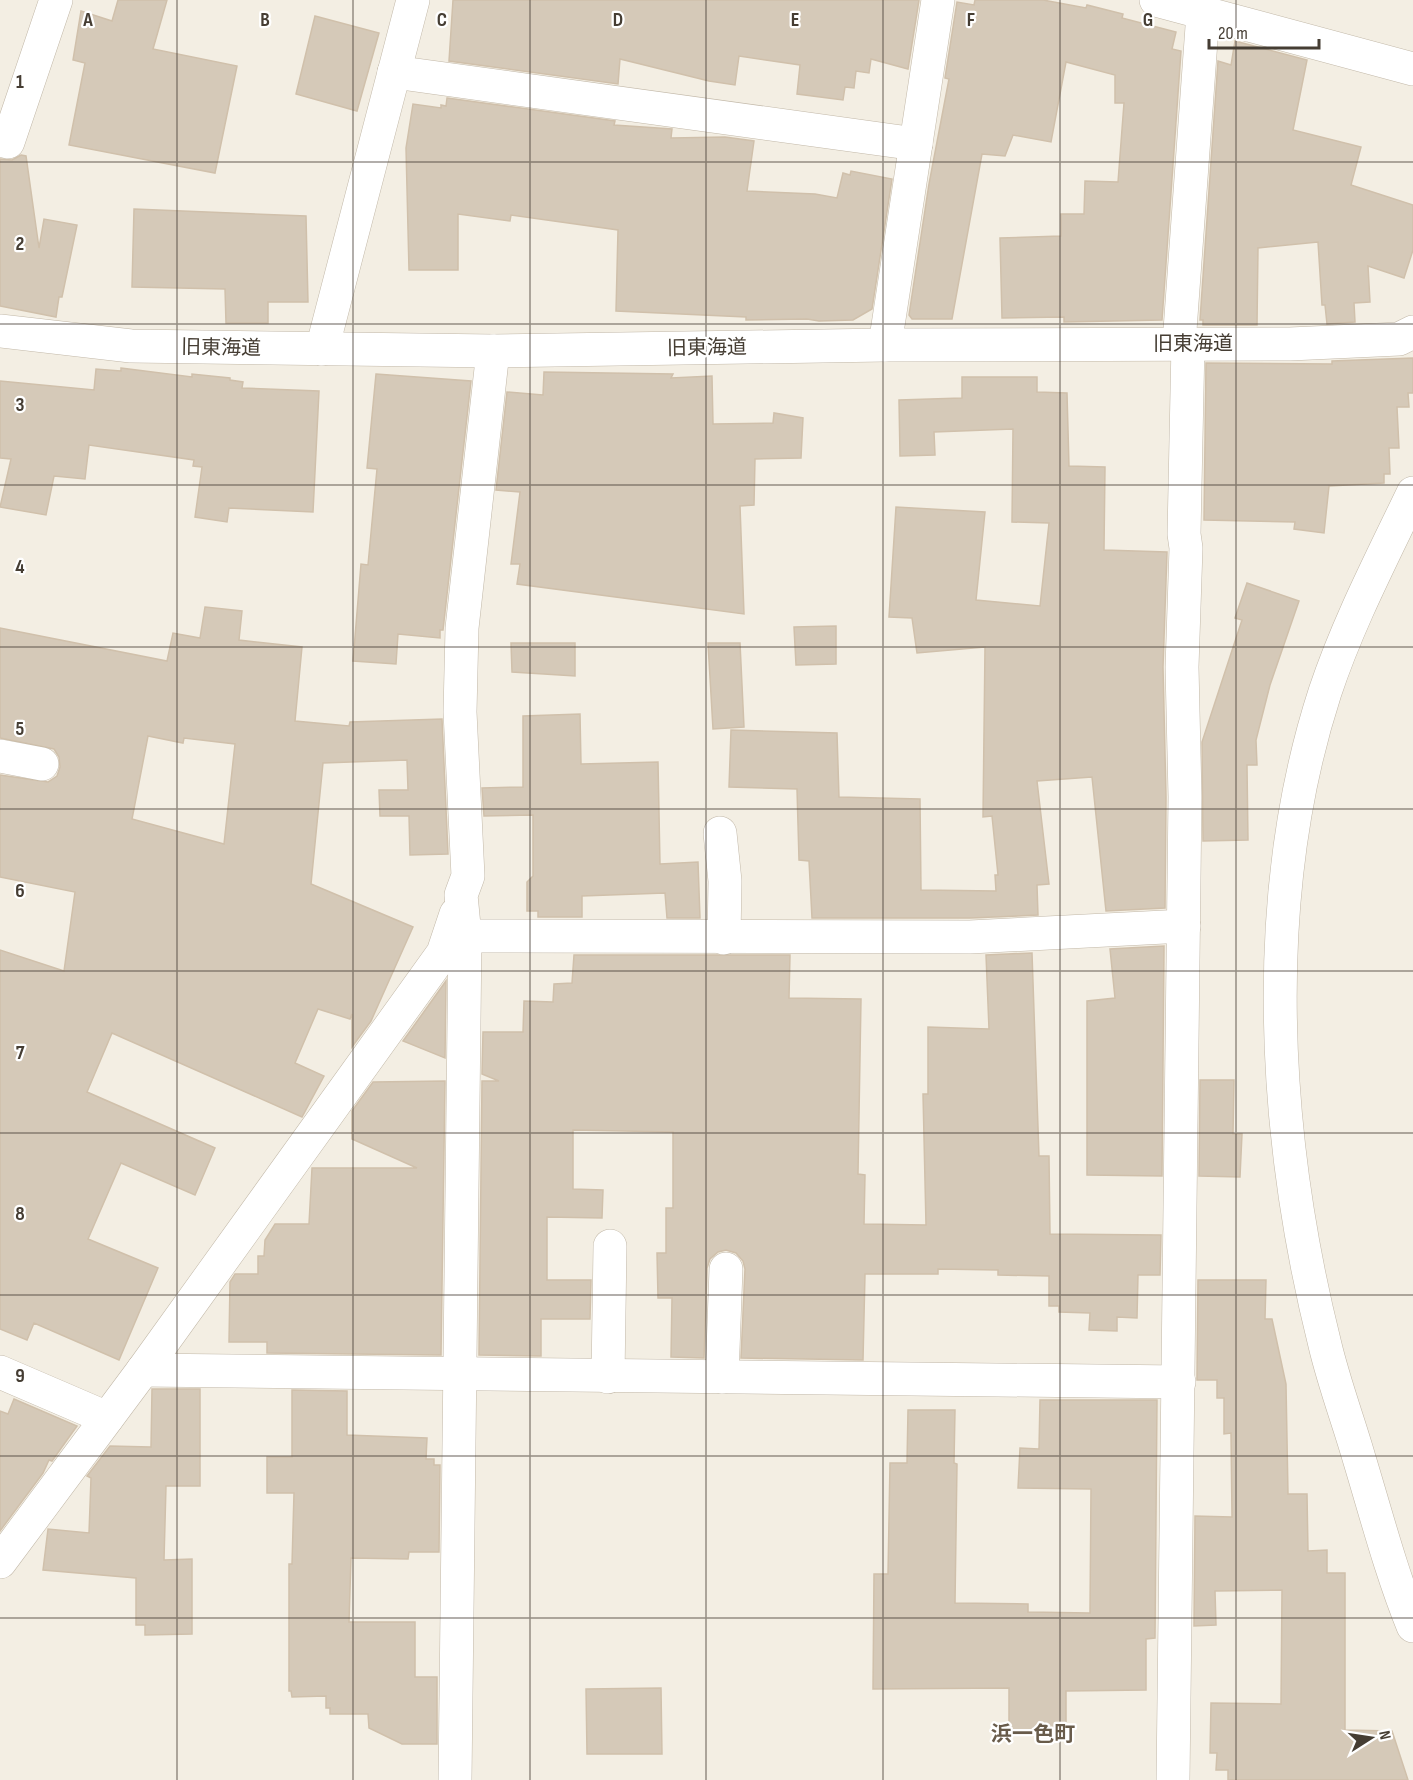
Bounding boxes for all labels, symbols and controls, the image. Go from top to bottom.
text: A [82,8,93,32]
text: B [260,8,270,32]
text: C [437,8,447,32]
text: D [613,8,623,32]
text: E [791,8,799,32]
text: F [967,8,975,32]
text: G [1143,8,1153,32]
scale bar [1209,12,1318,50]
text: 20 m [1218,23,1248,44]
text: 1 [16,70,24,94]
text: 2 [16,232,24,256]
street label: 旧東海道 [1153,332,1233,356]
street label: 旧東海道 [181,335,261,361]
street label: 旧東海道 [667,335,747,361]
text: 3 [16,393,25,417]
text: 4 [15,555,25,579]
text: 5 [16,717,25,741]
text: 6 [15,879,25,903]
text: 7 [16,1041,25,1065]
text: 8 [15,1202,25,1226]
text: 9 [15,1364,25,1388]
north arrow [1341,1708,1401,1768]
district label: 浜一色町 [991,1722,1075,1747]
text: N [1374,1729,1394,1741]

